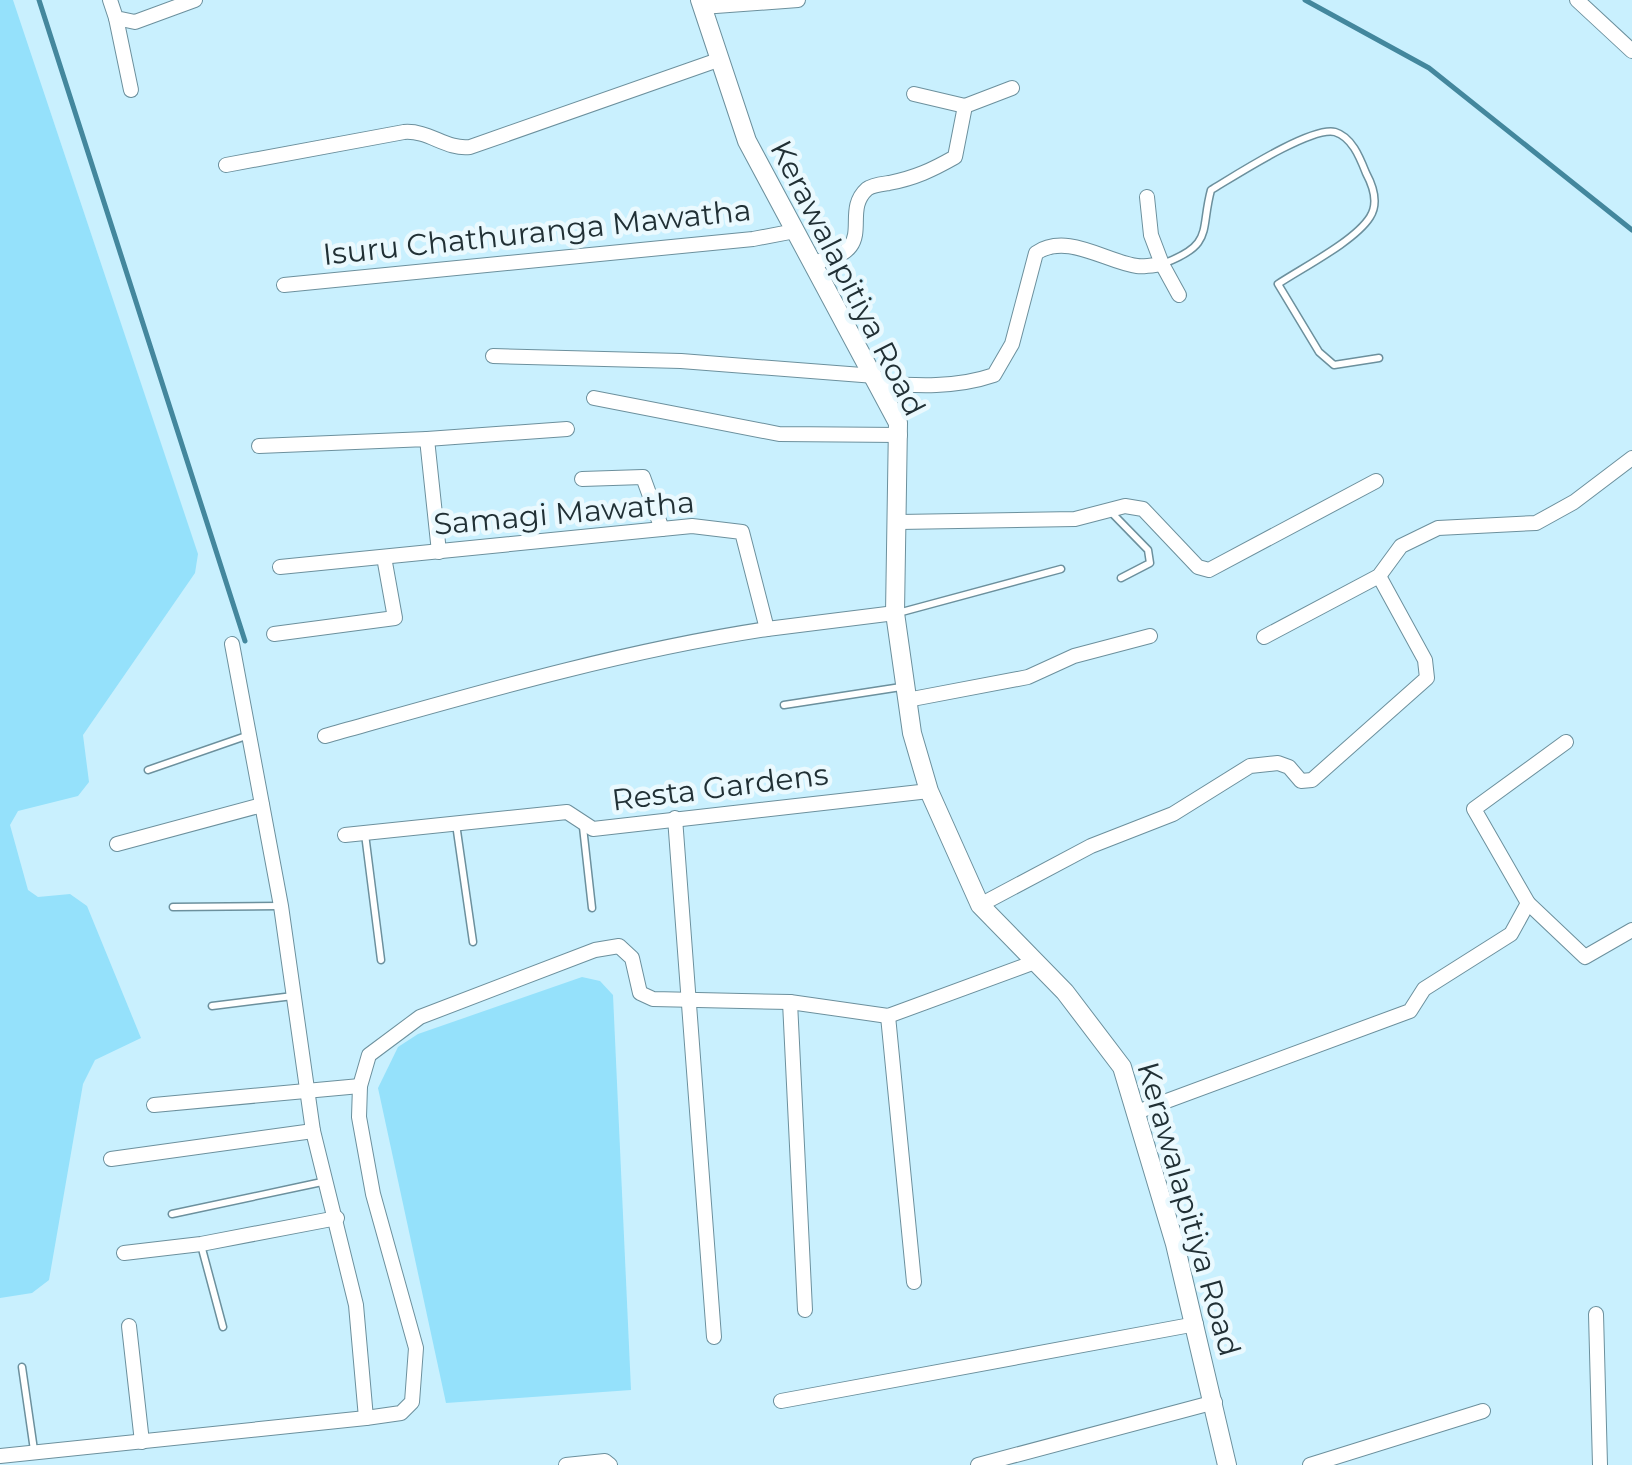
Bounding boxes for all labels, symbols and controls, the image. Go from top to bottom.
street label: Kerawalapitiya Road [762,134,934,422]
street label: Isuru Chathuranga Mawatha [321,191,753,273]
street label: Samagi Mawatha [432,483,696,543]
street label: Resta Gardens [610,755,830,819]
street label: Kerawalapitiya Road [1129,1058,1249,1360]

